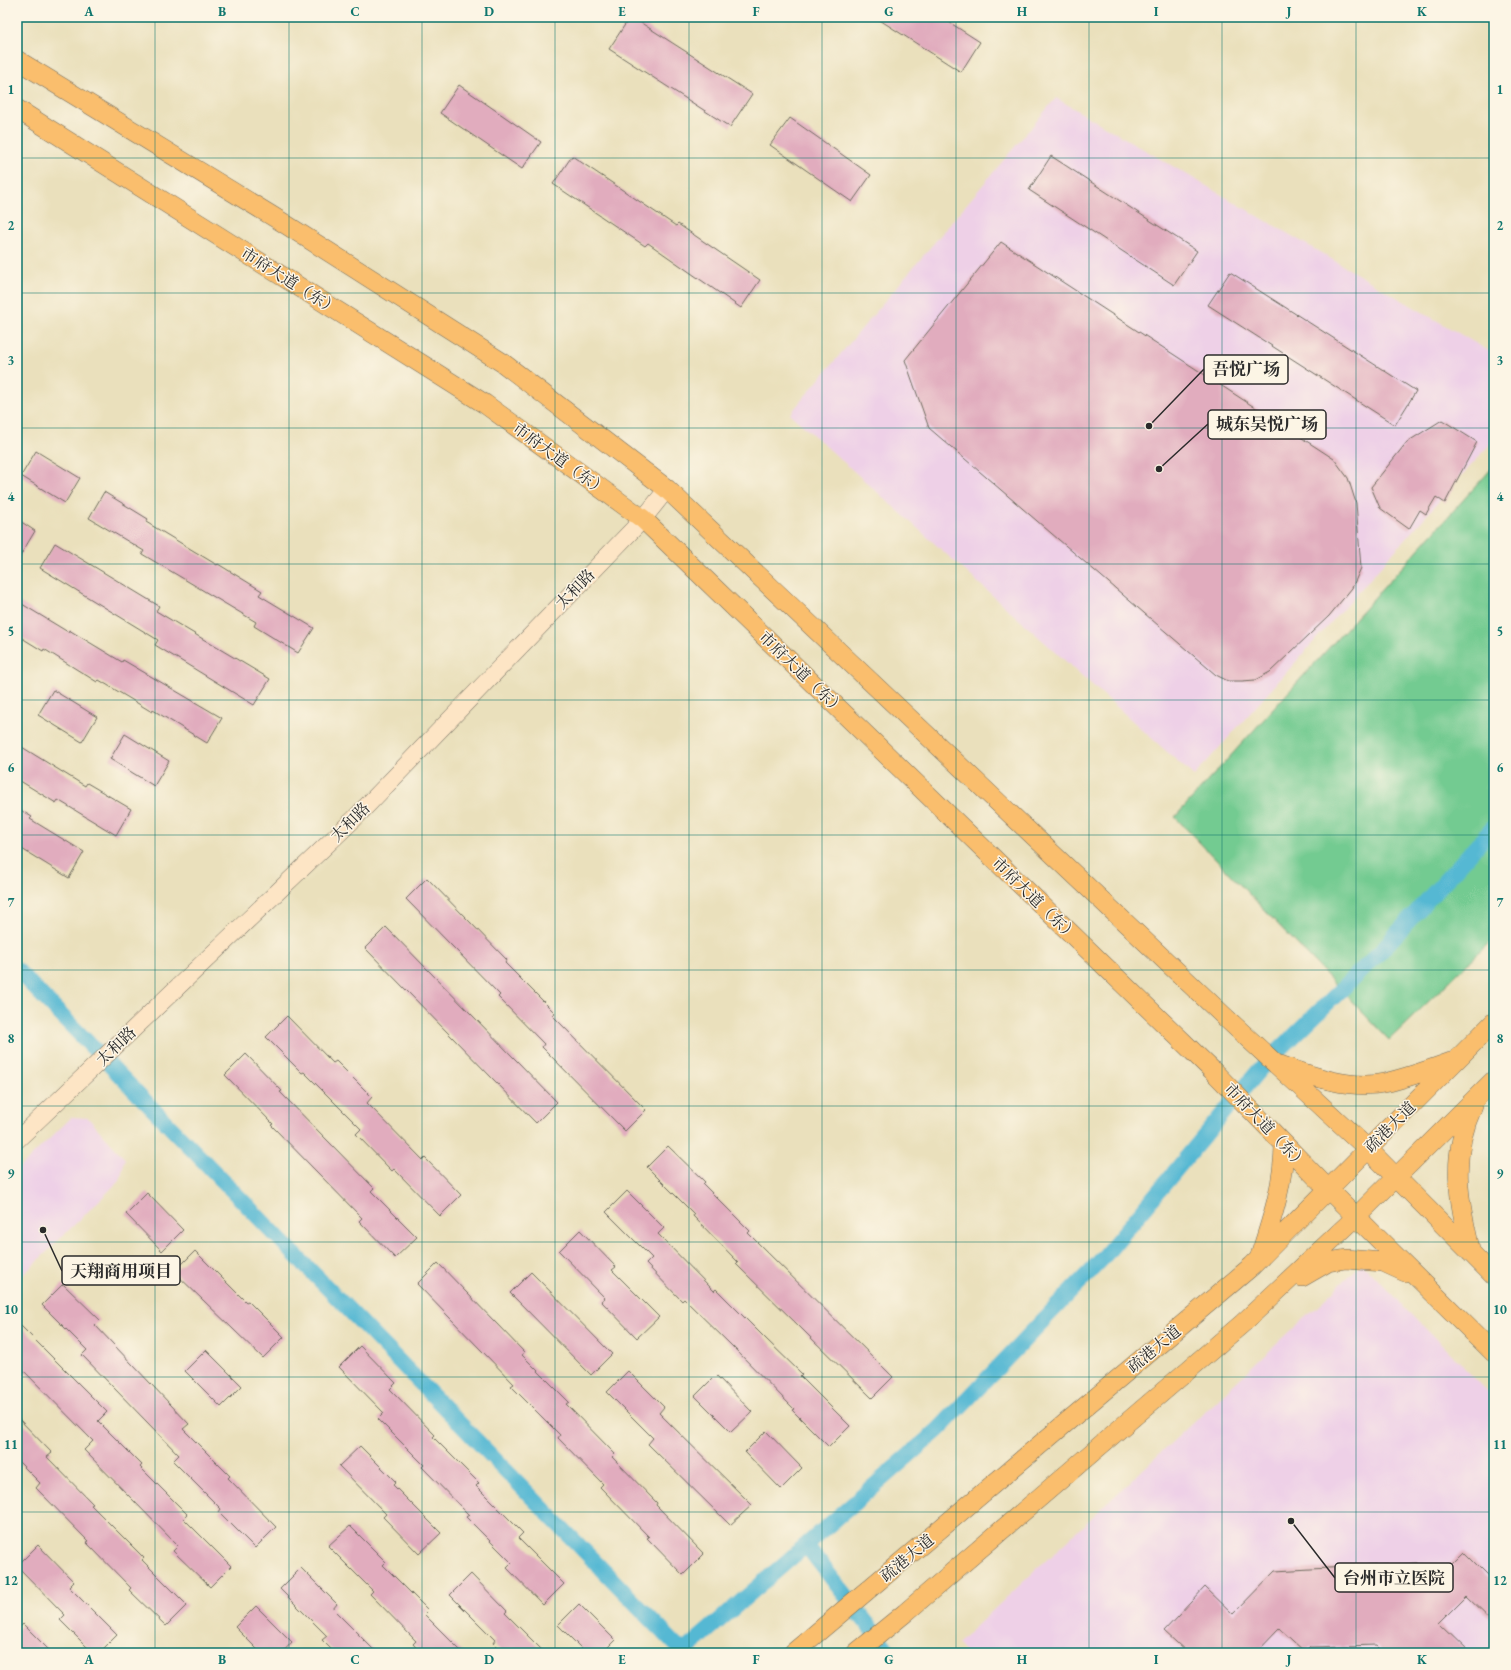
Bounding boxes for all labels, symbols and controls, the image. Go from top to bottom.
text: A [83,3,94,20]
text: B [218,3,226,20]
text: C [350,3,360,20]
text: D [484,3,494,20]
text: E [618,3,626,20]
text: F [752,3,760,20]
text: G [884,3,894,20]
text: H [1017,3,1028,20]
text: I [1154,3,1159,20]
text: J [1285,3,1292,20]
text: K [1417,3,1428,20]
text: 1 [8,81,15,98]
text: 1 [1497,81,1504,98]
text: 2 [8,217,15,234]
text: 2 [1497,217,1504,234]
street label: 市府大道（东） [237,242,343,320]
text: 3 [8,352,15,369]
text: 3 [1497,352,1504,369]
callout: 吾悦广场 [1204,355,1288,384]
text: 吾悦广场 [1212,358,1280,380]
callout: 城东吴悦广场 [1208,410,1326,439]
text: 城东吴悦广场 [1216,413,1318,435]
street label: 市府大道（东） [509,418,611,500]
text: 4 [8,488,15,505]
text: 4 [1497,488,1504,505]
street label: 太和路 [551,564,599,614]
text: 5 [8,623,14,640]
text: 5 [1497,623,1503,640]
street label: 市府大道（东） [754,627,850,719]
text: 6 [8,759,15,776]
text: 6 [1497,759,1504,776]
street label: 太和路 [326,798,374,846]
street label: 市府大道（东） [987,853,1083,945]
text: 7 [8,894,15,911]
text: 7 [1497,894,1504,911]
street label: 太和路 [91,1022,141,1070]
text: 8 [8,1030,15,1047]
text: 8 [1497,1030,1504,1047]
street label: 市府大道（东） [1220,1078,1312,1174]
street label: 疏港大道 [1360,1097,1420,1157]
text: 9 [8,1165,15,1182]
text: 9 [1497,1165,1504,1182]
callout: 天翔商用项目 [62,1256,180,1285]
text: 天翔商用项目 [70,1260,172,1282]
text: 10 [4,1301,18,1318]
text: 10 [1493,1301,1507,1318]
street label: 疏港大道 [1123,1320,1185,1378]
text: 11 [4,1436,18,1453]
text: 11 [1493,1436,1507,1453]
street label: 疏港大道 [876,1529,938,1587]
callout: 台州市立医院 [1335,1563,1453,1592]
text: 台州市立医院 [1343,1567,1445,1589]
text: 12 [4,1572,18,1589]
text: 12 [1493,1572,1507,1589]
text: A [83,1651,94,1668]
text: B [218,1651,226,1668]
text: C [350,1651,360,1668]
text: D [484,1651,494,1668]
text: E [618,1651,626,1668]
text: F [752,1651,760,1668]
text: G [884,1651,894,1668]
text: H [1017,1651,1028,1668]
text: I [1154,1651,1159,1668]
text: J [1285,1651,1292,1668]
text: K [1417,1651,1428,1668]

